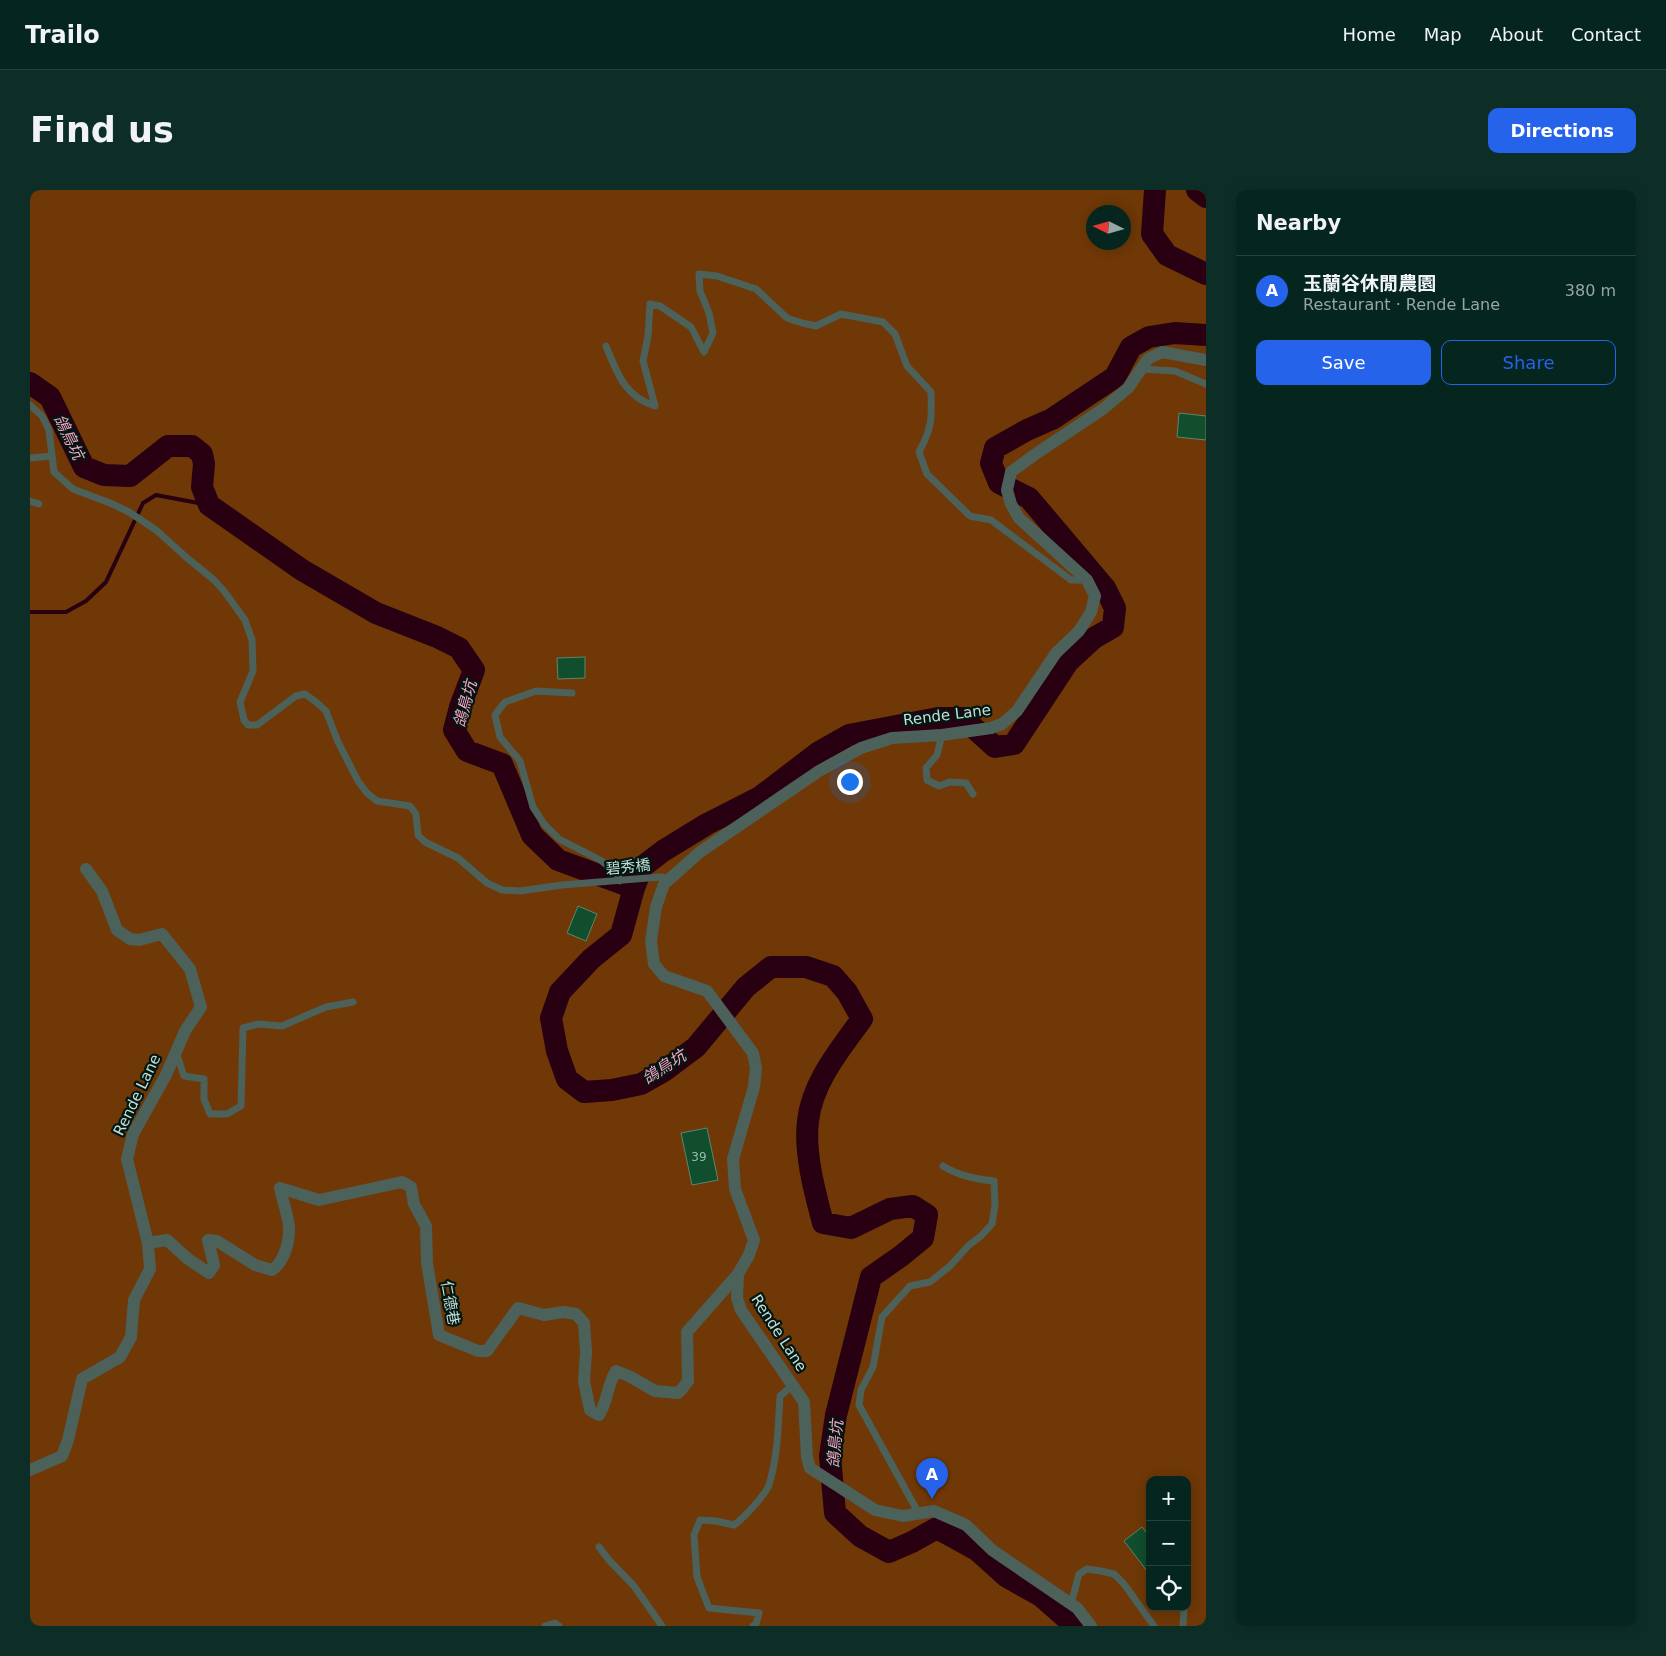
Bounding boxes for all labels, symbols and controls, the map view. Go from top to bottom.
text: Trailo [25,21,100,49]
text: Home [1343,24,1396,45]
text: Map [1424,24,1462,45]
text: About [1490,24,1543,45]
text: Contact [1571,24,1641,45]
button: Directions [1488,108,1636,153]
text: Find us [30,110,174,150]
north arrow [1086,205,1131,250]
text: Nearby [1256,211,1341,235]
text: 玉蘭谷休閒農園 [1303,272,1436,294]
text: A [1266,281,1278,300]
text: 380 m [1565,281,1616,300]
text: Restaurant · Rende Lane [1303,295,1500,314]
button: Save [1256,340,1431,385]
button: Share [1441,340,1616,385]
water label: 鴿鳥坑 [50,411,89,465]
water label: 鴿鳥坑 [450,676,481,730]
street label: Rende Lane [902,701,992,729]
your location [837,769,863,795]
street label: 碧秀橋 [605,856,651,878]
water label: 鴿鳥坑 [639,1045,691,1088]
street label: Rende Lane [110,1051,164,1139]
house number: 39 [691,1150,707,1164]
street label: 仁德巷 [437,1279,463,1327]
street label: Rende Lane [747,1291,811,1375]
water label: 鴿鳥坑 [823,1417,847,1469]
pin: A [916,1458,948,1499]
map controls [1146,1476,1191,1611]
button: + [1146,1476,1191,1521]
button: − [1146,1521,1191,1566]
button: locate [1146,1566,1191,1611]

